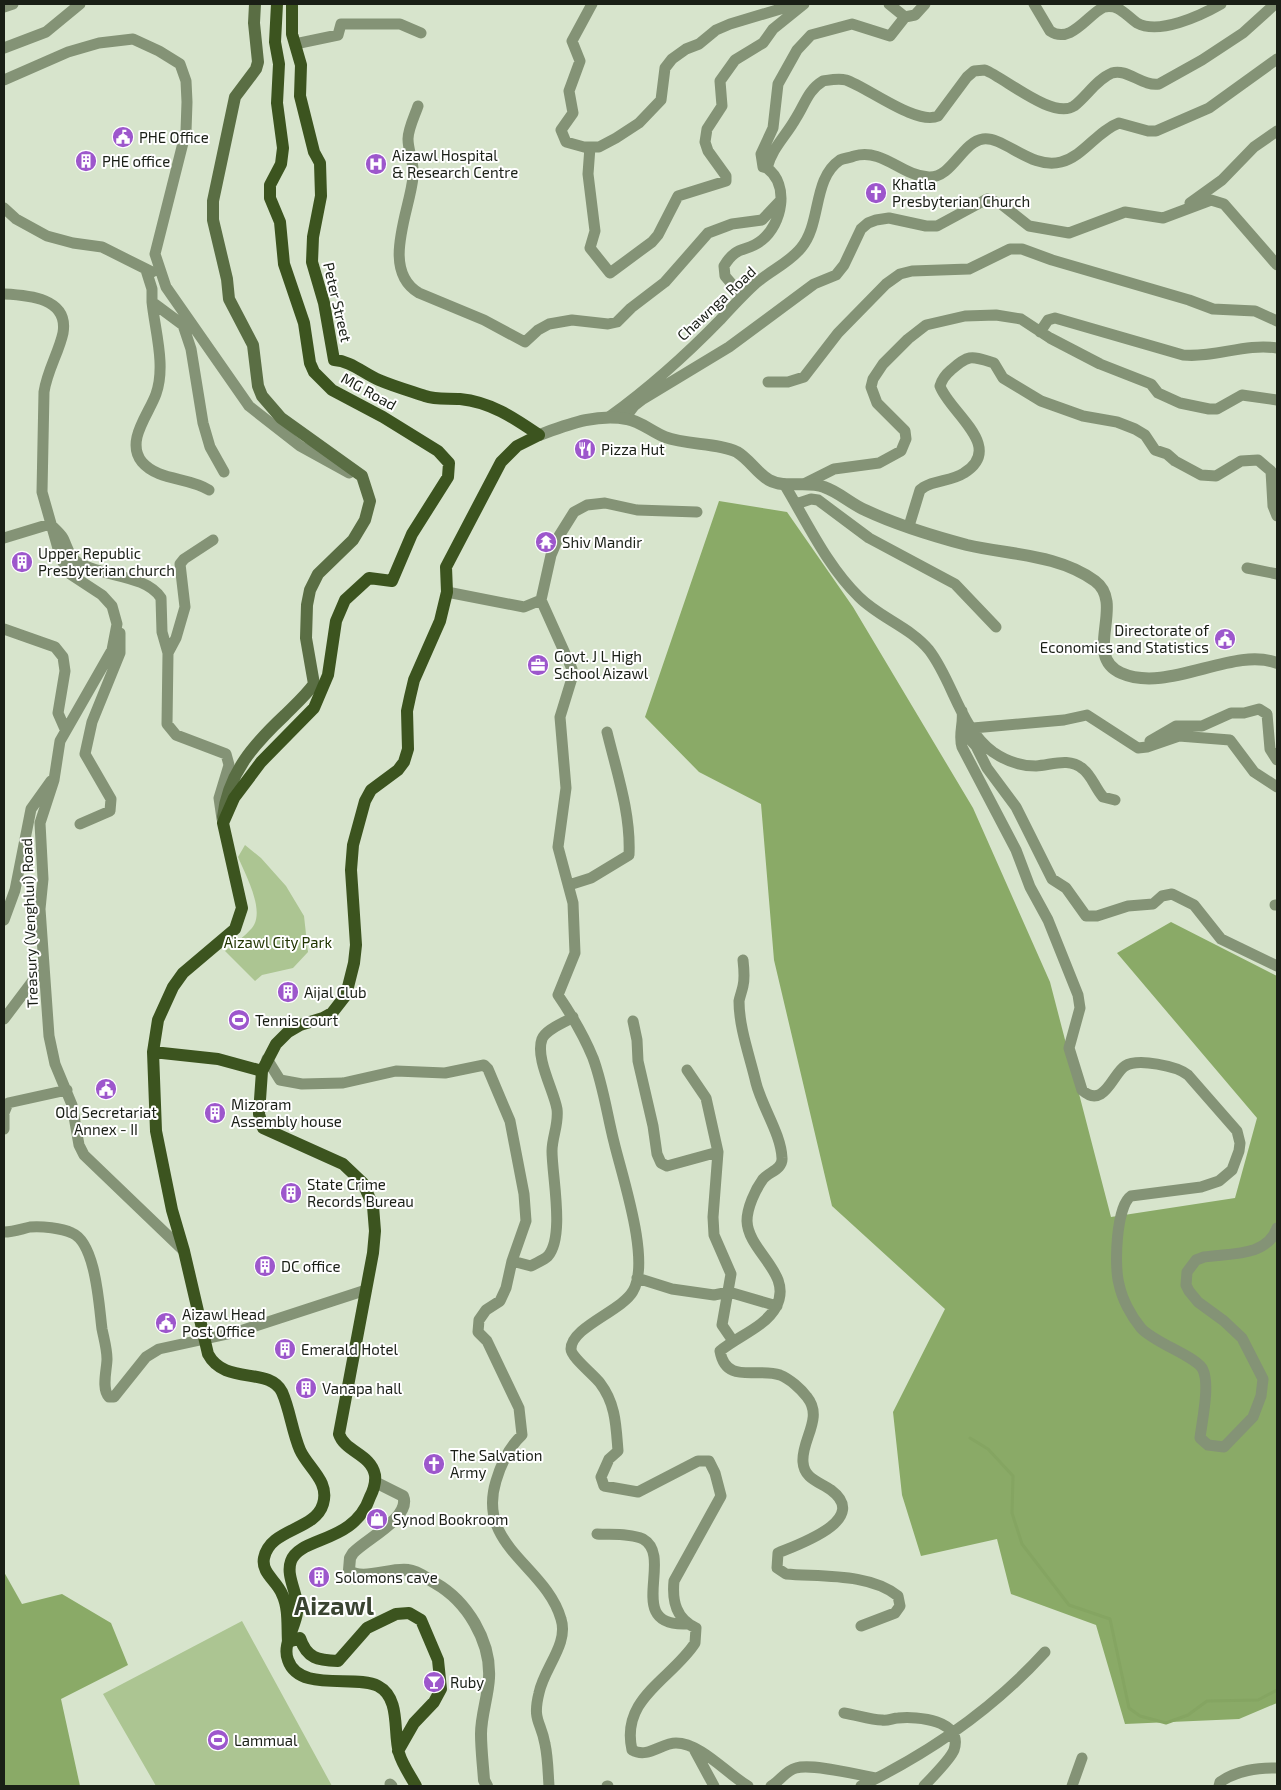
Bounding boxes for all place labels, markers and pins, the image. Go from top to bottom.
public building icon: PHE Office [111,125,135,149]
place label: PHE Office [139,128,209,146]
place label: Aizawl Hospital & Research Centre [392,146,518,181]
building icon: PHE office [74,149,98,173]
place label: PHE office [102,152,170,170]
hospital icon: Aizawl Hospital & Research Centre [364,152,388,176]
place label: Khatla Presbyterian Church [892,175,1030,210]
church icon: Khatla Presbyterian Church [864,181,888,205]
restaurant icon: Pizza Hut [573,437,597,461]
place label: Pizza Hut [601,440,665,458]
temple icon: Shiv Mandir [534,530,558,554]
place label: Shiv Mandir [562,533,642,551]
place label: Upper Republic Presbyterian church [38,544,175,579]
building icon: Upper Republic Presbyterian church [10,550,34,574]
place label: Directorate of Economics and Statistics [1040,621,1209,656]
public building icon: Directorate of Economics and Statistics [1213,627,1237,651]
place label: Govt. J L High School Aizawl [554,647,649,682]
office icon: Govt. J L High School Aizawl [526,653,550,677]
building icon: Aijal Club [276,980,300,1004]
place label: Aijal Club [304,983,367,1002]
sports icon: Tennis court [227,1008,251,1032]
place label: Tennis court [255,1011,339,1029]
public building icon: Old Secretariat Annex - II [94,1077,118,1101]
place label: Mizoram Assembly house [231,1095,342,1130]
building icon: Mizoram Assembly house [203,1101,227,1125]
place label: Old Secretariat Annex - II [55,1103,157,1138]
place label: State Crime Records Bureau [307,1175,414,1210]
building icon: State Crime Records Bureau [279,1181,303,1205]
building icon: DC office [253,1254,277,1278]
place label: DC office [281,1257,341,1275]
place label: Aizawl Head Post Office [182,1305,266,1340]
public building icon: Aizawl Head Post Office [154,1311,178,1335]
building icon: Emerald Hotel [273,1337,297,1361]
place label: Emerald Hotel [301,1340,399,1358]
building icon: Vanapa hall [294,1376,318,1400]
place label: Vanapa hall [322,1379,403,1397]
place label: The Salvation Army [450,1446,542,1481]
church icon: The Salvation Army [422,1452,446,1476]
shop icon: Synod Bookroom [365,1507,389,1531]
place label: Synod Bookroom [393,1510,508,1528]
building icon: Solomons cave [307,1565,331,1589]
place label: Solomons cave [335,1568,438,1586]
bar icon: Ruby [422,1670,446,1694]
place label: Ruby [450,1673,484,1691]
sports icon: Lammual [206,1728,230,1752]
place label: Lammual [234,1731,298,1749]

